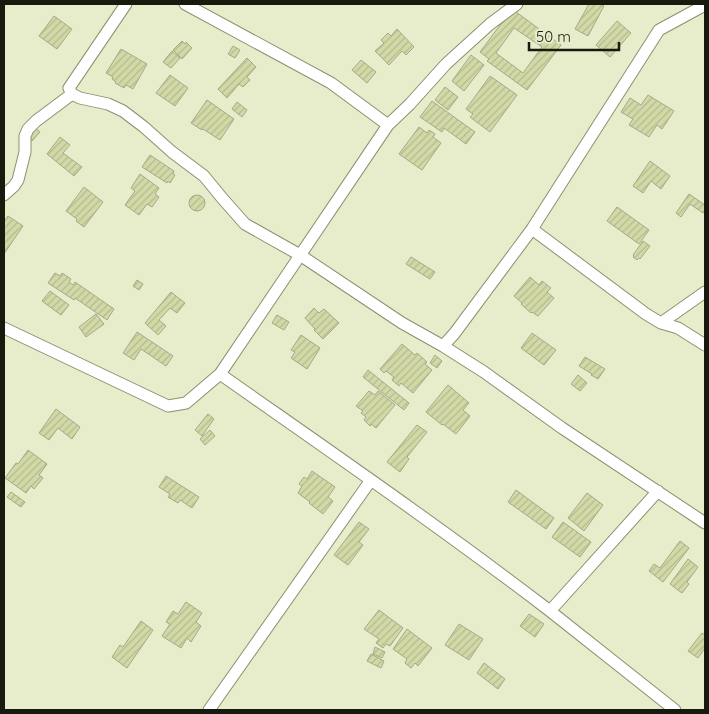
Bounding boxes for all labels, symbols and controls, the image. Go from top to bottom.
scale bar [529,20,619,52]
text: 50 m [536,27,571,46]

